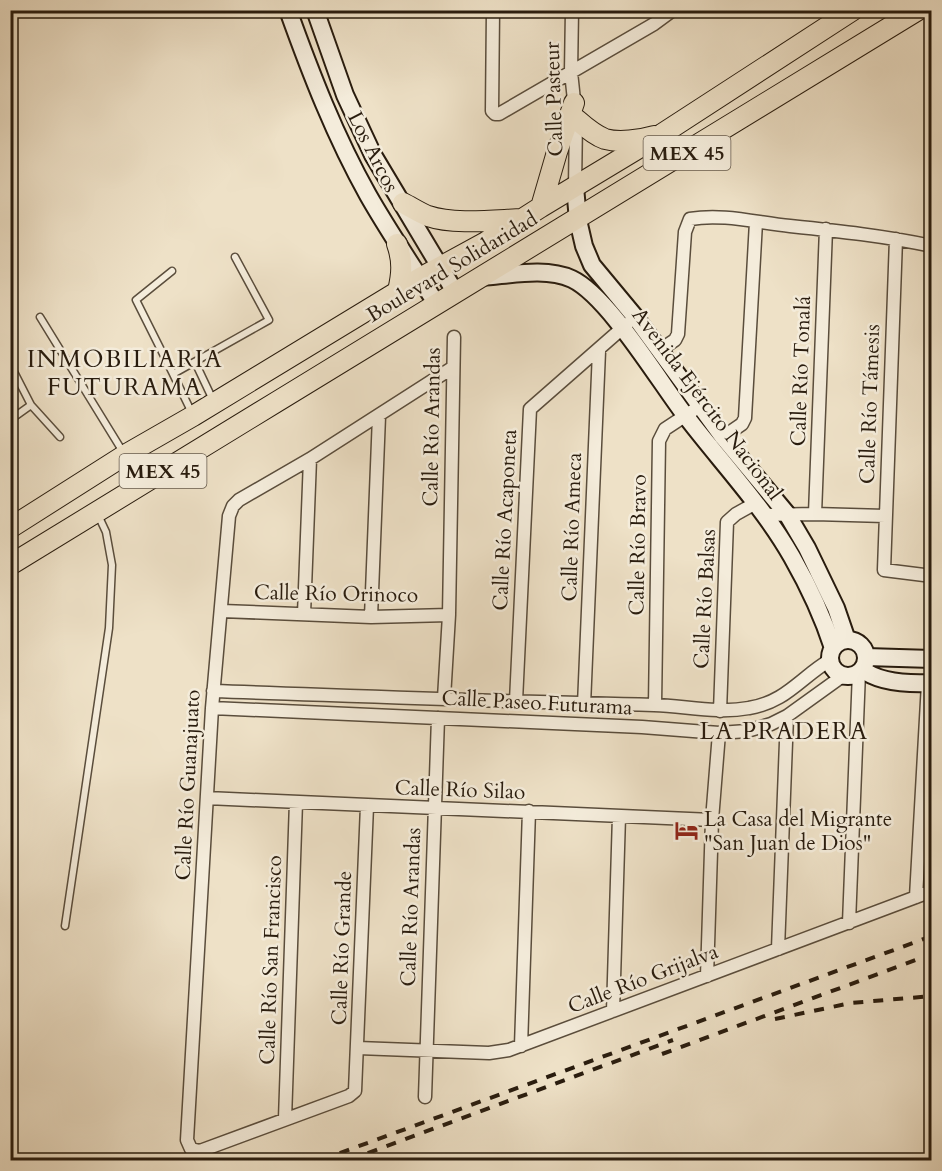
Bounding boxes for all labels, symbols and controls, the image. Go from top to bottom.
street label: Calle Pasteur [537,41,570,157]
street label: Los Arcos [340,107,406,197]
road number: MEX 45 [644,136,730,170]
street label: Boulevard Solidaridad [361,204,543,330]
street label: Calle Río Tonalá [784,295,818,447]
street label: Avenida Ejército Nacional [625,302,789,506]
street label: Calle Río Támesis [853,323,887,485]
district label: INMOBILIARIA FUTURAMA [27,343,223,404]
street label: Calle Río Arandas [416,347,448,507]
street label: Calle Río Acaponeta [486,428,524,612]
street label: Calle Río Ameca [555,452,589,602]
road number: MEX 45 [120,454,207,488]
street label: Calle Río Bravo [622,474,654,616]
street label: Calle Río Balsas [687,528,723,670]
street label: Calle Río Orinoco [254,578,418,610]
street label: Calle Paseo Futurama [441,684,633,722]
street label: Calle Río Guanajuato [169,689,207,881]
district label: LA PRADERA [700,715,868,748]
street label: Calle Río Silao [394,773,526,807]
place label: La Casa del Migrante "San Juan de Dios" [704,805,892,858]
hotel icon: La Casa del Migrante "San Juan de Dios" [673,818,699,844]
street label: Calle Río Arandas [394,827,428,987]
street label: Calle Río San Francisco [253,855,289,1065]
street label: Calle Río Grande [325,870,359,1026]
street label: Calle Río Grijalva [564,937,722,1021]

